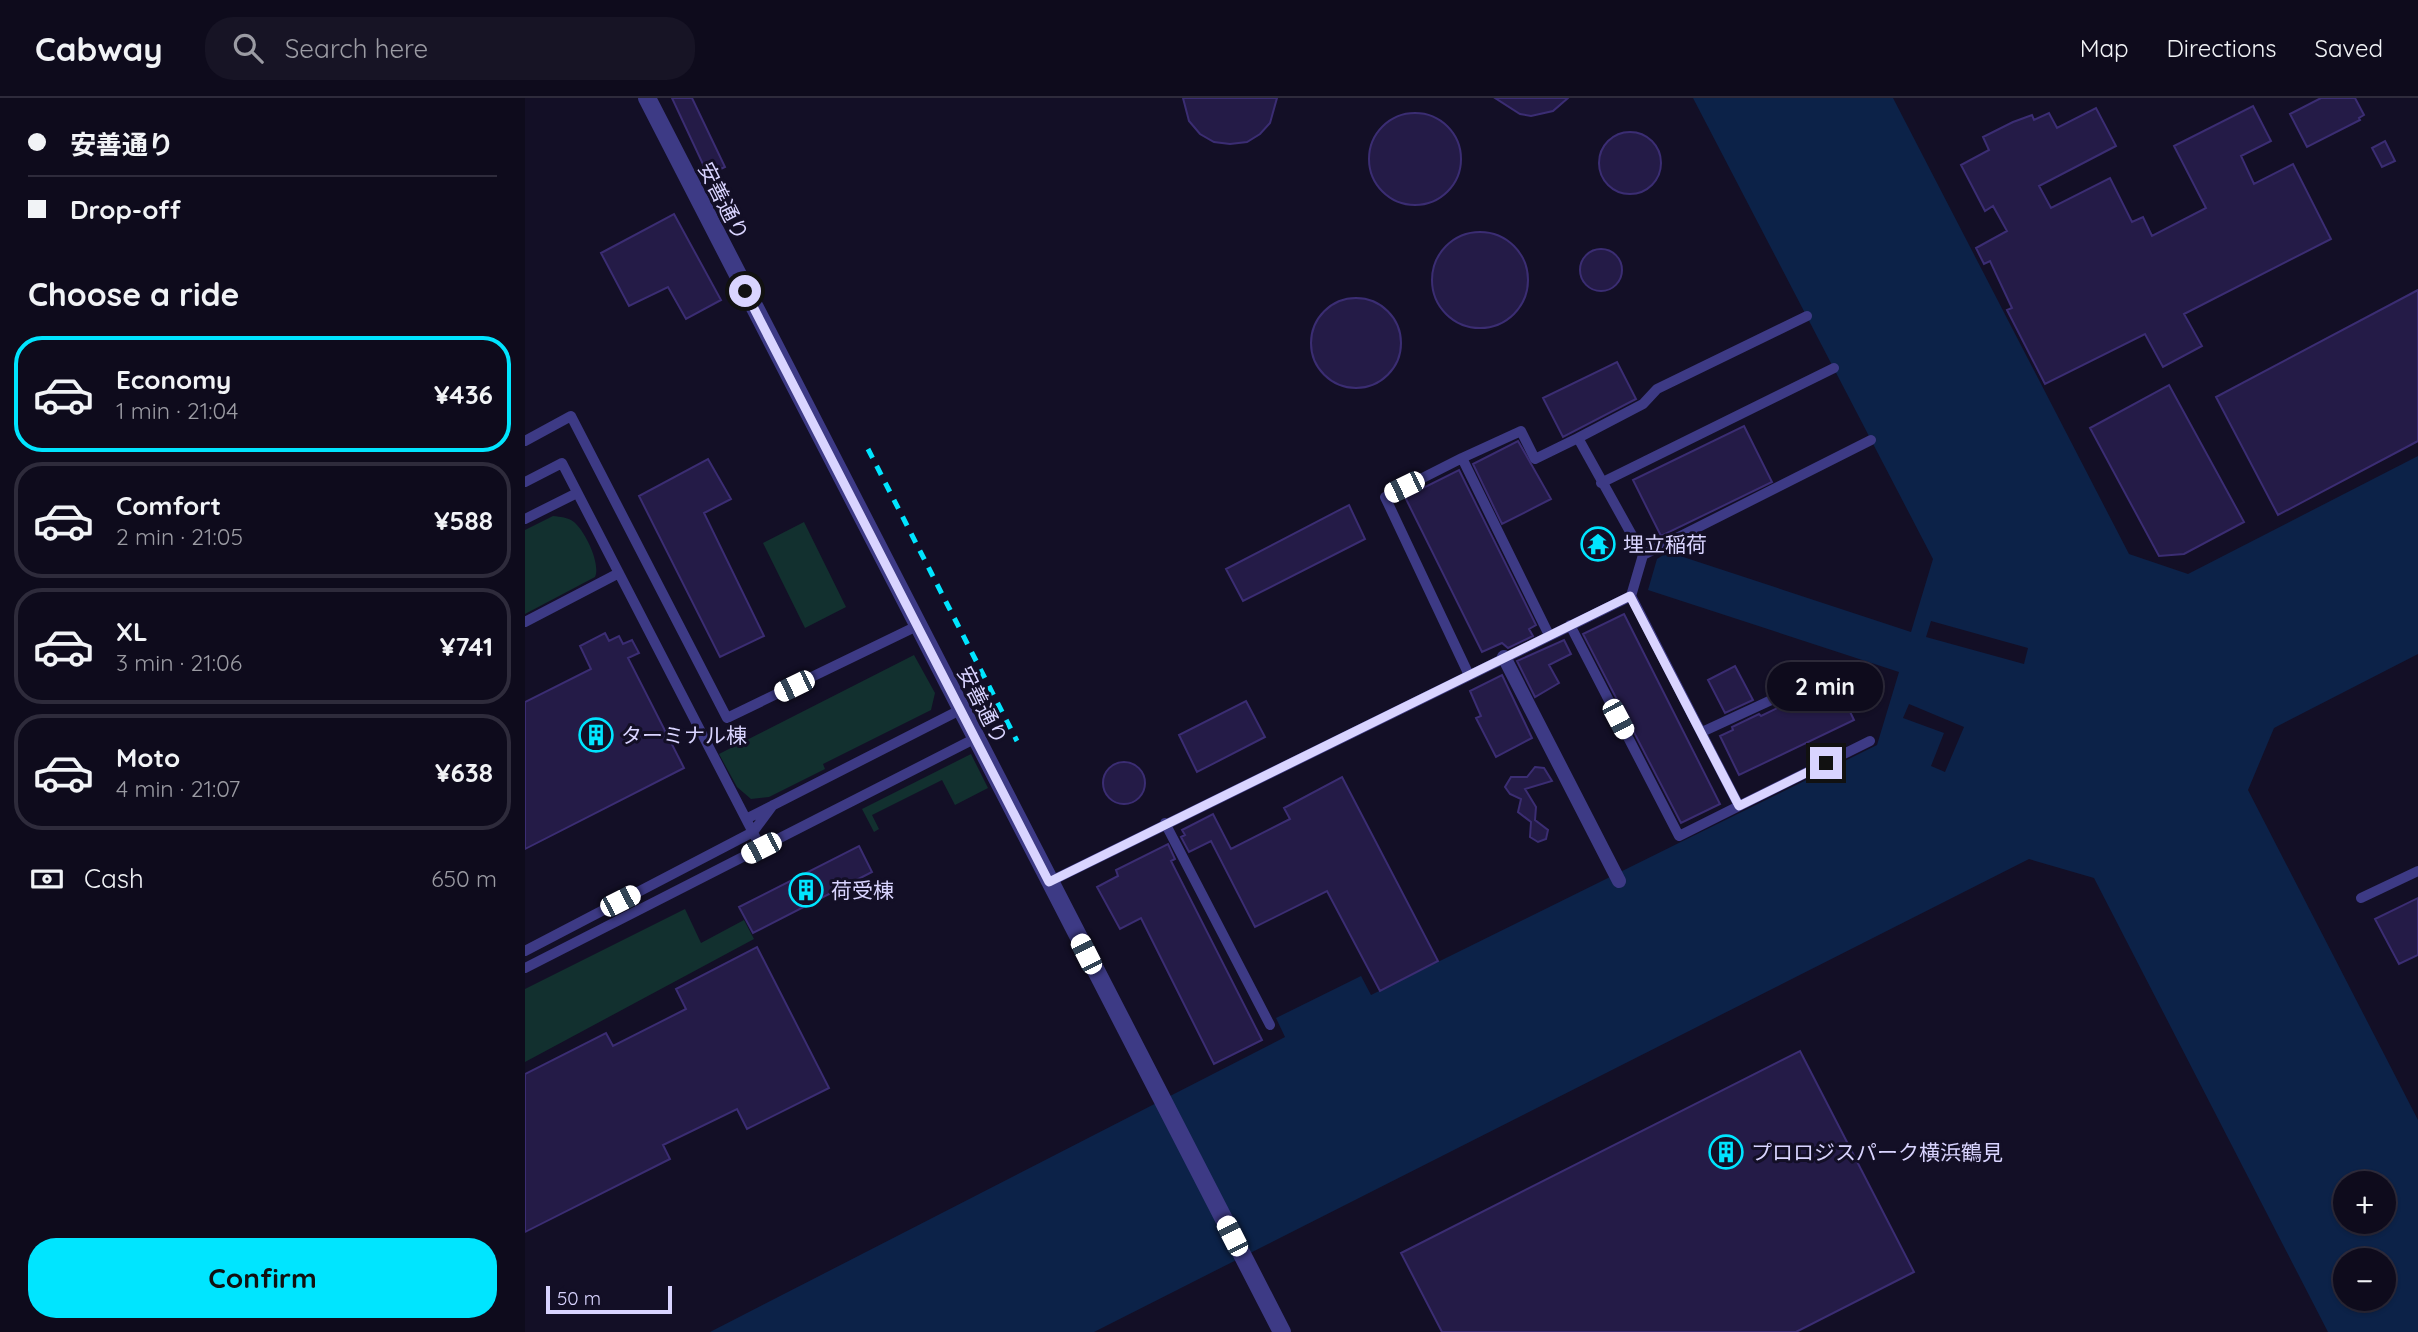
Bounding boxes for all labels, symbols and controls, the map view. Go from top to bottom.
search box [205,17,695,80]
text: Cabway [35,28,163,69]
icon: search [229,29,267,67]
text: Search here [285,32,428,65]
text: Map [2080,33,2129,63]
text: Directions [2167,33,2277,63]
text: Saved [2315,33,2383,63]
text: 安善通り [70,128,174,161]
street label: 安善通り [693,158,755,244]
text: Drop-off [70,193,181,226]
text: Choose a ride [28,274,240,314]
route start [729,275,761,307]
icon: car [32,363,95,426]
text: Economy [116,363,231,396]
text: ¥436 [434,378,493,411]
text: 1 min · 21:04 [116,396,238,425]
car [1381,468,1428,506]
icon: car [32,489,95,552]
text: Comfort [116,489,221,522]
text: ¥588 [434,504,493,537]
text: 2 min · 21:05 [116,522,243,551]
temple icon: 埋立稲荷 [1579,525,1617,563]
place label: 埋立稲荷 [1623,531,1707,557]
icon: car [32,615,95,678]
text: XL [116,615,148,648]
text: ¥741 [440,630,493,663]
text: 3 min · 21:06 [116,648,242,677]
street label: 安善通り [952,662,1014,748]
callout: 2 min [1768,662,1884,710]
car [771,667,818,705]
text: 2 min [1795,672,1855,701]
car [1599,696,1638,742]
building icon: ターミナル棟 [577,716,615,754]
place label: ターミナル棟 [621,722,747,748]
icon: car [32,741,95,804]
text: Moto [116,741,180,774]
route end [1810,747,1842,779]
text: ¥638 [435,756,493,789]
text: 4 min · 21:07 [116,774,240,803]
car [738,829,785,867]
icon: cash [28,860,66,898]
text: Cash [84,862,144,895]
text: 650 m [431,864,497,893]
building icon: 荷受棟 [787,871,825,909]
place label: 荷受棟 [831,877,894,903]
car [597,882,644,920]
car [1068,931,1105,977]
building icon: プロロジスパーク横浜鶴見 [1707,1133,1745,1171]
place label: プロロジスパーク横浜鶴見 [1751,1139,2003,1165]
map controls [2333,1171,2396,1311]
button: + [2333,1171,2396,1234]
car [1214,1213,1251,1259]
button: Confirm [28,1238,497,1318]
button: − [2333,1248,2396,1311]
scale bar [546,1283,672,1315]
text: 50 m [557,1286,601,1310]

